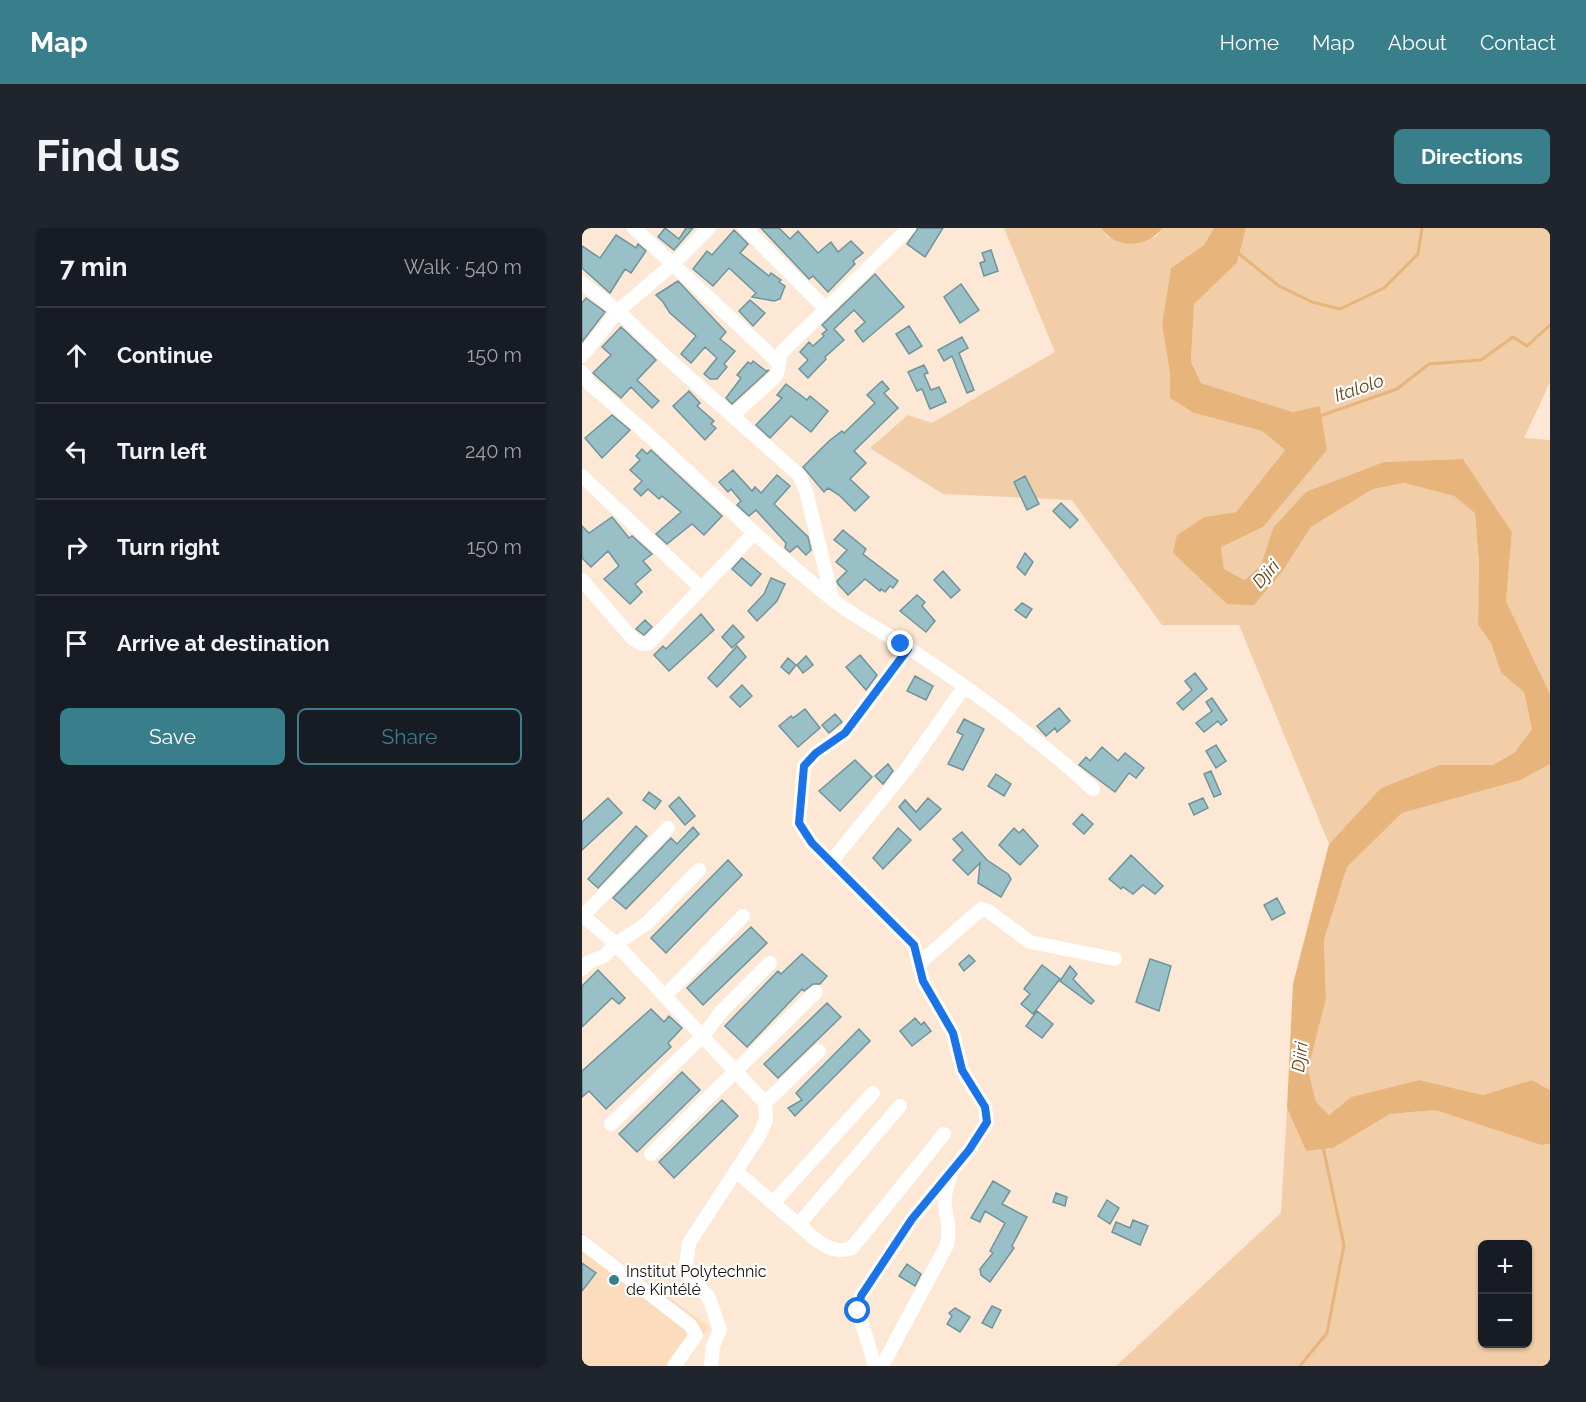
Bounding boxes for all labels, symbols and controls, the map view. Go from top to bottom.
text: Map [30,26,88,59]
text: Home [1220,30,1279,55]
text: Map [1312,30,1355,55]
text: About [1388,30,1447,55]
text: Contact [1480,30,1556,55]
button: Directions [1394,129,1550,184]
text: Find us [36,132,180,181]
text: 7 min [60,252,127,282]
text: Walk · 540 m [404,255,522,279]
icon: ahead [60,339,93,372]
text: Continue [117,342,213,368]
text: 150 m [467,343,522,367]
water label: Italolo [1331,369,1386,406]
icon: left [60,435,93,468]
text: Turn left [117,438,207,464]
text: 240 m [465,439,522,463]
icon: right [60,531,93,564]
text: Turn right [117,534,220,560]
text: 150 m [467,535,522,559]
water label: Djiri [1248,555,1284,592]
icon: arrive [60,627,93,660]
text: Arrive at destination [117,630,330,656]
route end [887,630,913,656]
button: Save [60,708,285,765]
button: Share [297,708,522,765]
water label: Djiri [1287,1040,1312,1073]
map controls [1478,1240,1532,1348]
button: + [1478,1240,1532,1294]
place label: Institut Polytechnic de Kintélé [626,1262,767,1299]
marker: Institut Polytechnic de Kintélé [607,1273,621,1287]
button: − [1478,1294,1532,1348]
route start [844,1297,870,1323]

